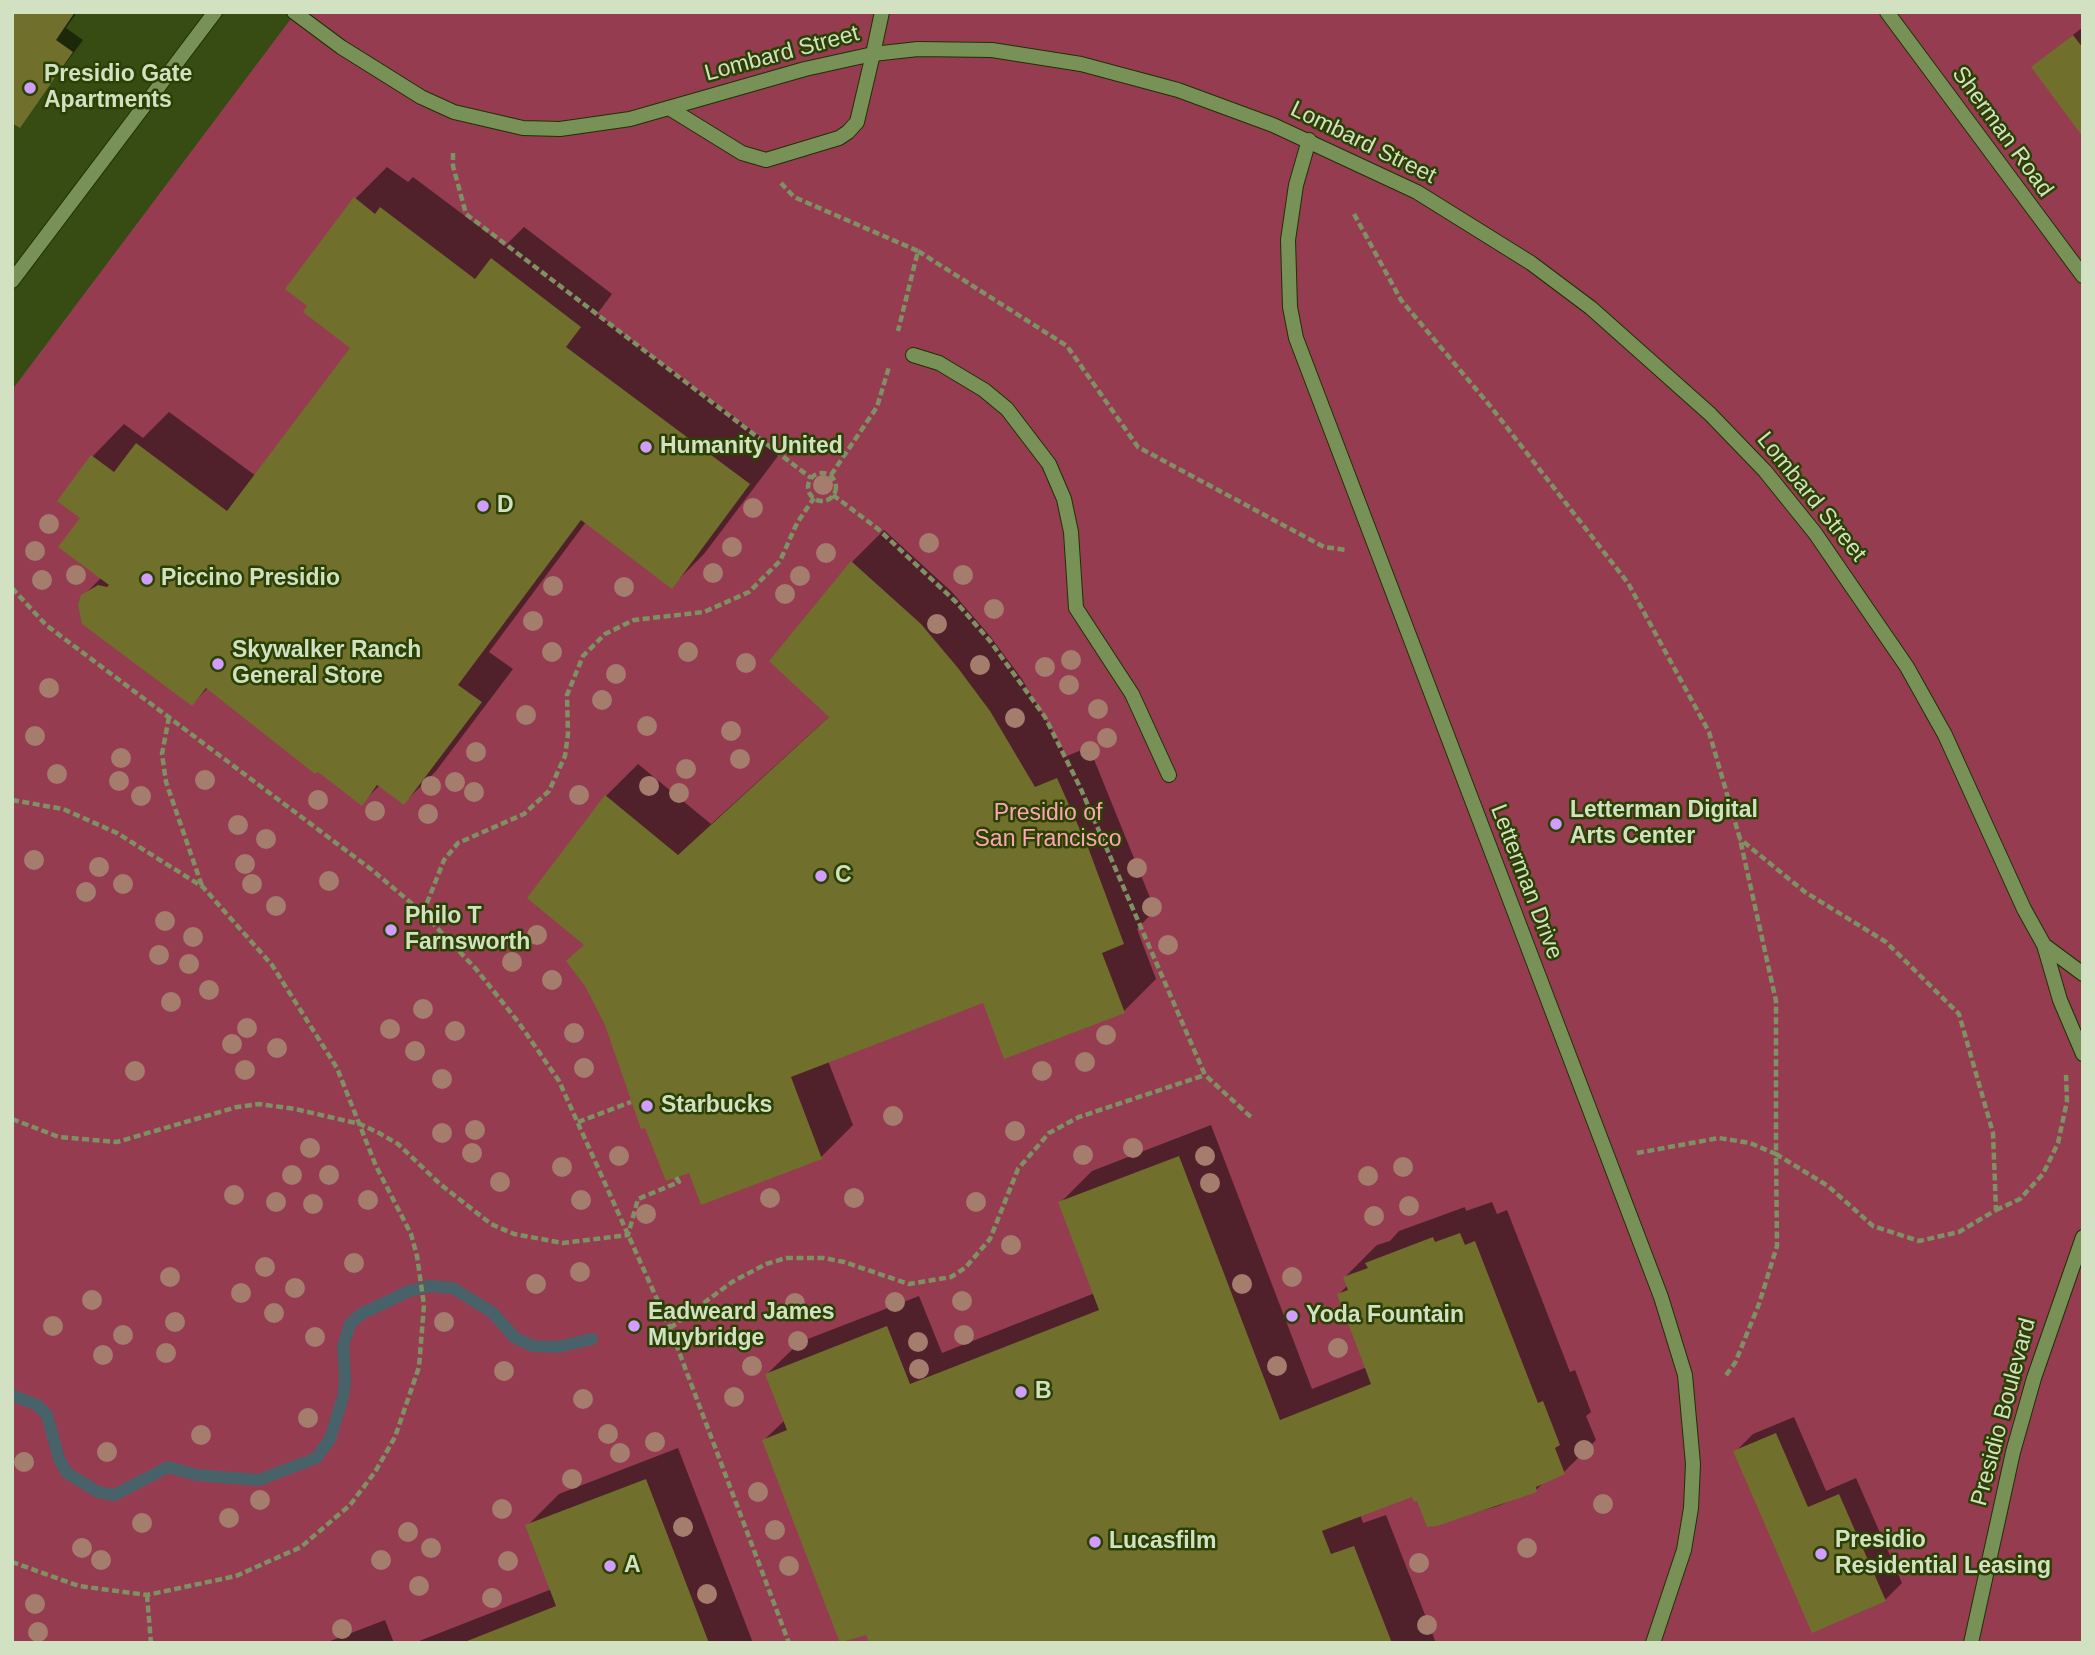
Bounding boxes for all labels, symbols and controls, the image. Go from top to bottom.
street label: Lombard Street [702,20,862,88]
place label: Presidio Gate Apartments [44,61,192,115]
street label: Sherman Road [1945,61,2059,203]
marker: Presidio Gate Apartments [22,80,38,96]
street label: Lombard Street [1286,96,1440,190]
street label: Lombard Street [1750,427,1872,567]
place label: Humanity United [660,433,843,461]
marker: Humanity United [638,439,654,455]
place label: D [497,492,514,520]
marker: D [475,498,491,514]
place label: Piccino Presidio [161,565,340,593]
marker: Piccino Presidio [139,571,155,587]
place label: Skywalker Ranch General Store [232,637,421,691]
marker: Skywalker Ranch General Store [210,656,226,672]
place label: Letterman Digital Arts Center [1570,797,1758,851]
park label: Presidio of San Francisco [974,800,1122,854]
street label: Letterman Drive [1484,801,1568,963]
marker: Letterman Digital Arts Center [1548,816,1564,832]
place label: C [835,862,852,890]
marker: C [813,868,829,884]
place label: Philo T Farnsworth [405,903,530,957]
marker: Philo T Farnsworth [383,922,399,938]
place label: Starbucks [661,1092,772,1120]
marker: Starbucks [639,1098,655,1114]
place label: Eadweard James Muybridge [648,1299,835,1353]
place label: Yoda Fountain [1306,1302,1464,1330]
marker: Yoda Fountain [1284,1308,1300,1324]
street label: Presidio Boulevard [1966,1315,2042,1509]
marker: Eadweard James Muybridge [626,1318,642,1334]
place label: B [1035,1378,1052,1406]
marker: B [1013,1384,1029,1400]
place label: Presidio Residential Leasing [1835,1527,2051,1581]
place label: Lucasfilm [1109,1528,1216,1556]
marker: Lucasfilm [1087,1534,1103,1550]
marker: Presidio Residential Leasing [1813,1546,1829,1562]
place label: A [624,1552,641,1580]
marker: A [602,1558,618,1574]

